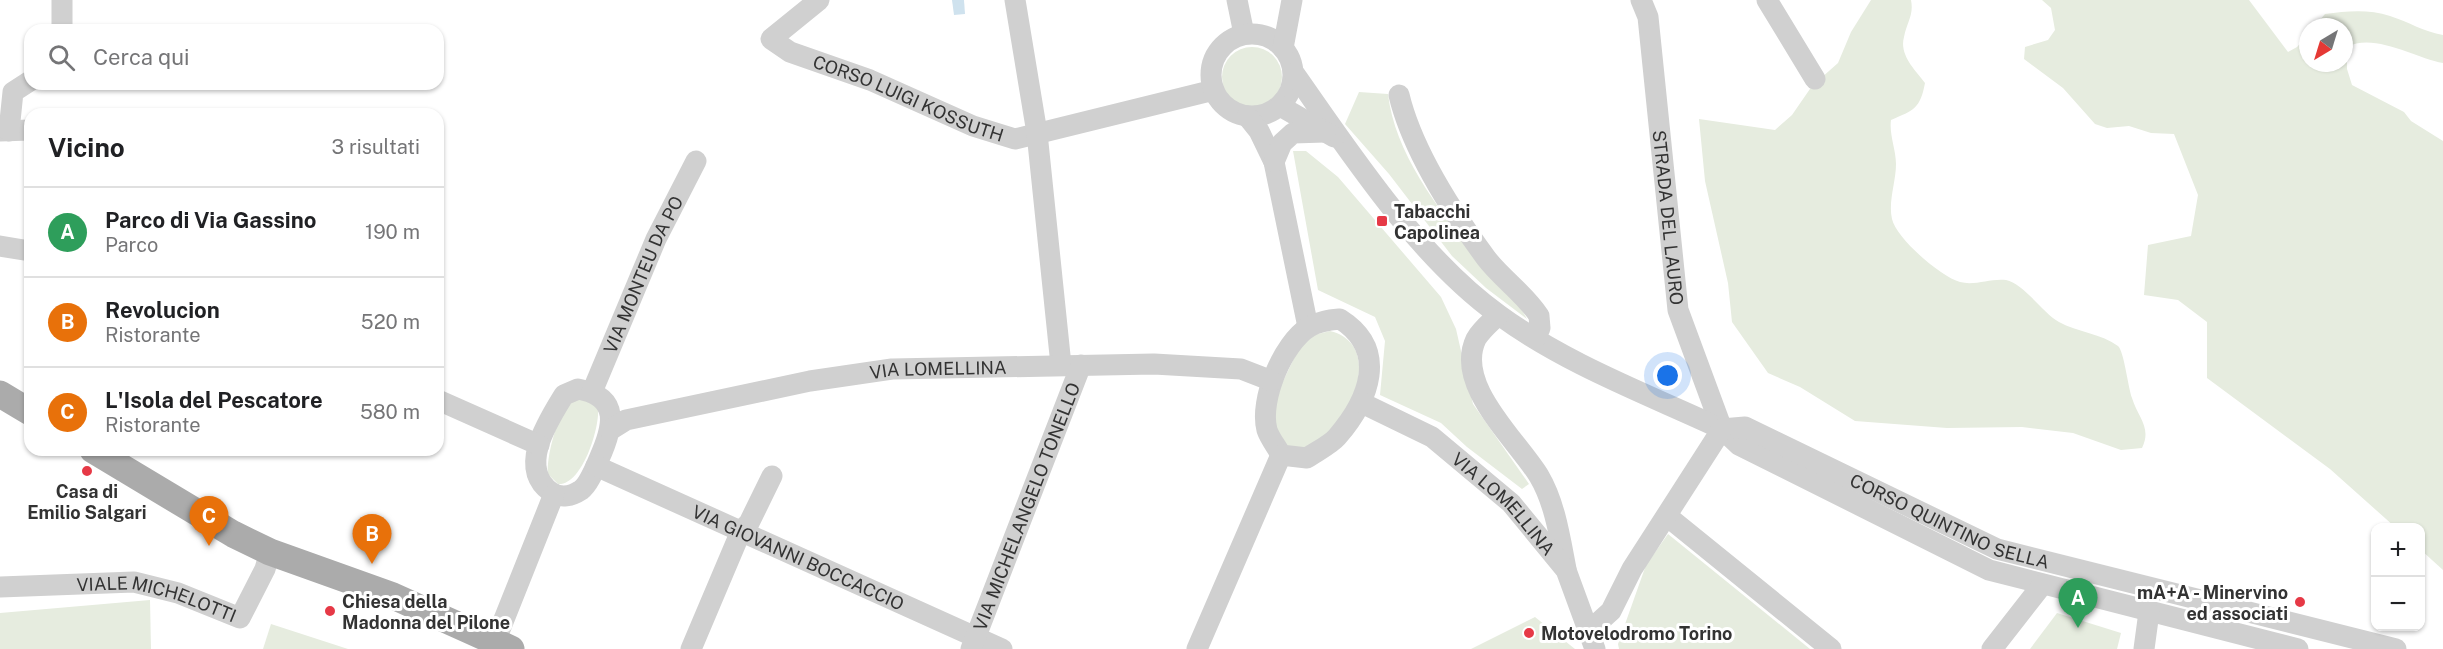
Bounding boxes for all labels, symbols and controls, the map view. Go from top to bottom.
north arrow [2299,18,2353,72]
search box [24,24,444,90]
icon: search [45,41,78,74]
text: Cerca qui [93,44,190,70]
street label: CORSO LUIGI KOSSUTH [810,50,1006,145]
street label: STRADA DEL LAURO [1649,129,1688,306]
text: Vicino [48,132,125,163]
text: 3 risultati [332,135,420,159]
street label: VIA MONTEU DA PO [599,192,687,356]
place label: Tabacchi Capolinea [1394,201,1480,243]
text: Parco di Via Gassino [105,207,316,233]
marker: Tabacchi Capolinea [1375,214,1389,228]
text: A [60,220,75,244]
text: 190 m [365,220,420,244]
text: Parco [105,233,158,257]
text: Revolucion [105,297,220,323]
text: B [61,310,74,334]
text: 520 m [361,310,420,334]
text: Ristorante [105,323,201,347]
street label: VIA LOMELLINA [868,356,1007,383]
your location [1653,361,1682,390]
street label: VIA MICHELANGELO TONELLO [969,379,1084,633]
text: L'Isola del Pescatore [105,387,323,413]
text: C [60,400,75,424]
text: 580 m [360,400,420,424]
text: Ristorante [105,413,201,437]
street label: VIA LOMELLINA [1448,448,1560,559]
marker: Casa di Emilio Salgari [80,464,94,478]
street label: CORSO QUINTINO SELLA [1847,469,2052,572]
place label: Casa di Emilio Salgari [27,481,147,523]
pin: C [190,496,228,546]
street label: VIA GIOVANNI BOCCACCIO [689,500,908,614]
pin: B [352,514,392,564]
map controls [2371,523,2425,631]
button: + [2371,523,2425,577]
street label: VIALE MICHELOTTI [76,571,239,626]
button: − [2371,577,2425,631]
pin: A [2058,578,2098,628]
place label: mA+A - Minervino ed associati [2137,582,2288,624]
place label: Chiesa della Madonna del Pilone [342,591,510,633]
marker: mA+A - Minervino ed associati [2293,595,2307,609]
marker: Chiesa della Madonna del Pilone [323,604,337,618]
place label: Motovelodromo Torino [1541,623,1732,644]
marker: Motovelodromo Torino [1522,626,1536,640]

